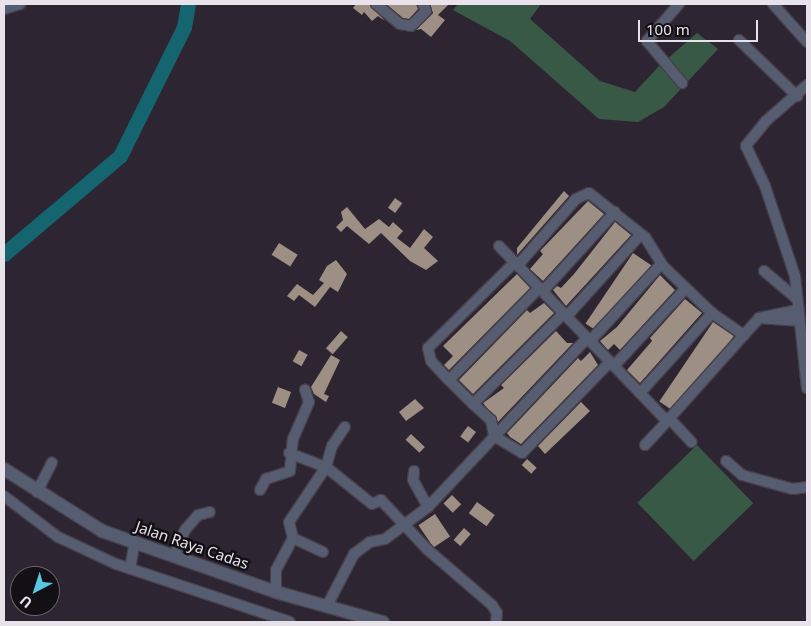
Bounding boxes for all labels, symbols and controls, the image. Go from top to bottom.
scale bar [641,10,761,42]
text: 100 m [646,19,690,39]
street label: Jalan Raya Cadas [133,517,251,573]
north arrow [10,566,60,616]
text: U [16,591,36,613]

